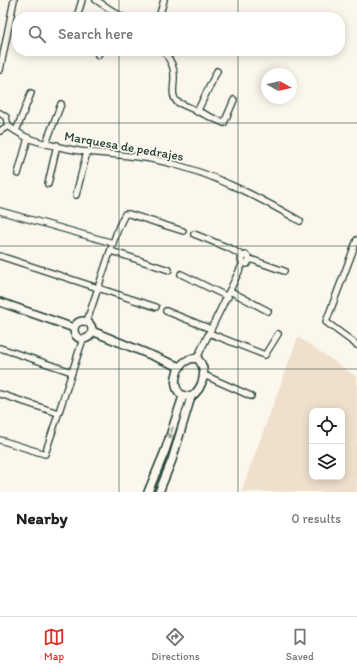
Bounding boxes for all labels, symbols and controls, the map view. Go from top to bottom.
search box [12,12,345,56]
icon: search [26,23,48,45]
text: Search here [58,25,133,43]
north arrow [261,68,297,104]
street label: Marquesa de pedrajes [63,128,185,164]
map controls [309,408,345,480]
button: locate [309,408,345,444]
one-way arrow [166,426,174,438]
button: layers [309,444,345,480]
text: Nearby [16,508,68,528]
text: 0 results [291,511,341,526]
tab: Map [43,626,65,663]
tab: Directions [151,626,200,663]
tab: Saved [286,626,314,663]

